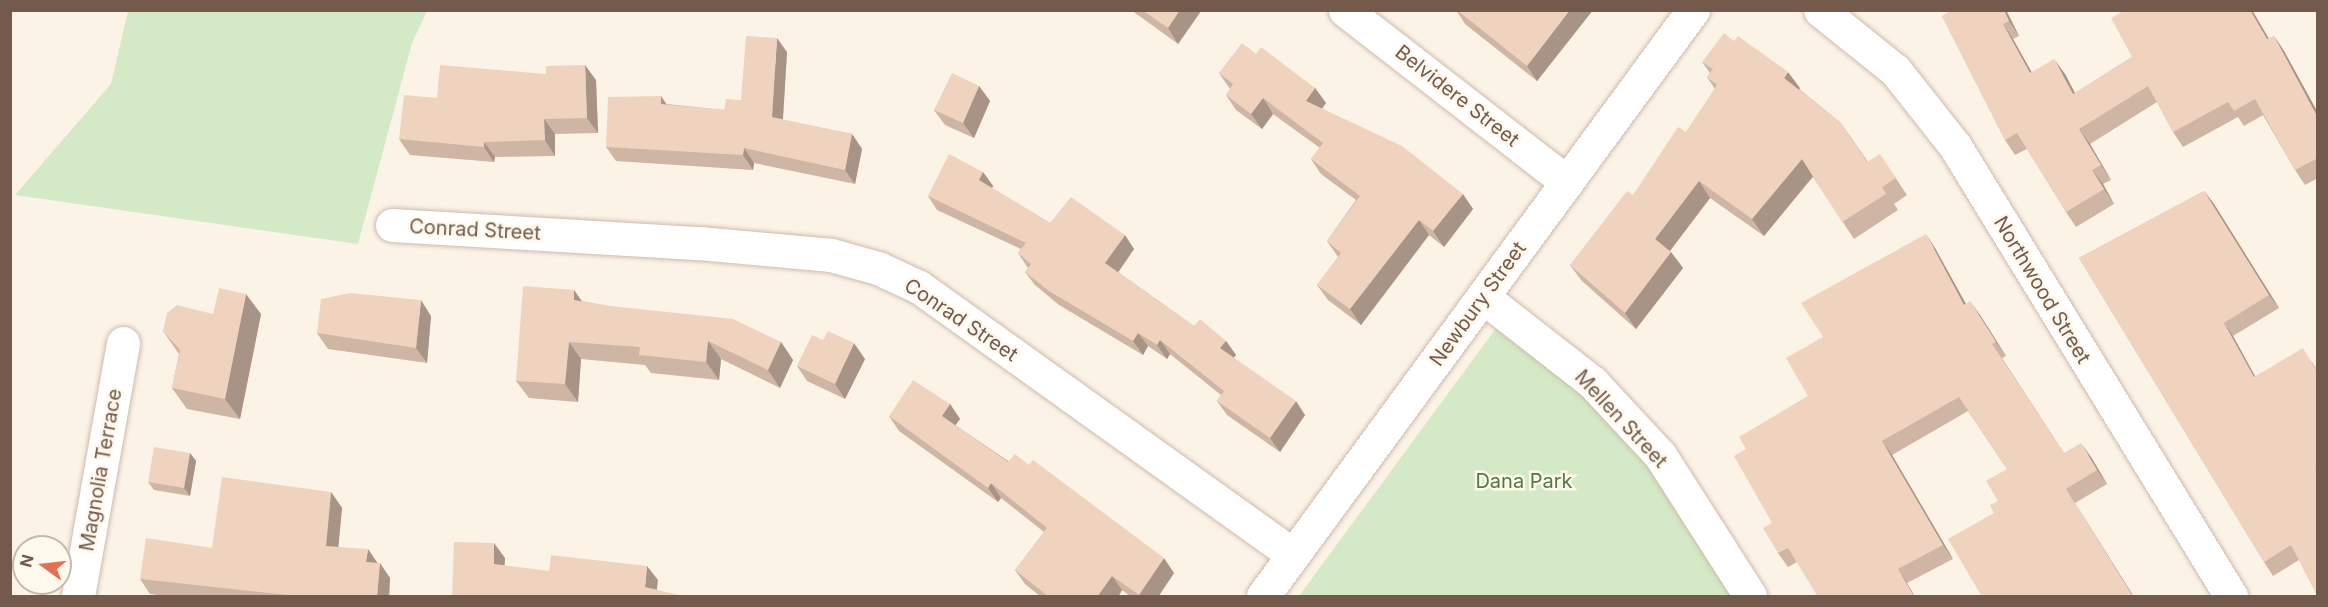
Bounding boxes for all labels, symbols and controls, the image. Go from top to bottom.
street label: Belvidere Street [1390,40,1524,152]
street label: Northwood Street [1989,212,2095,368]
street label: Conrad Street [409,215,541,245]
street label: Newbury Street [1425,237,1531,371]
street label: Conrad Street [900,273,1022,367]
street label: Mellen Street [1570,365,1672,473]
street label: Magnolia Terrace [75,387,127,553]
park label: Dana Park [1475,469,1573,493]
north arrow [12,535,72,595]
text: N [15,552,38,569]

